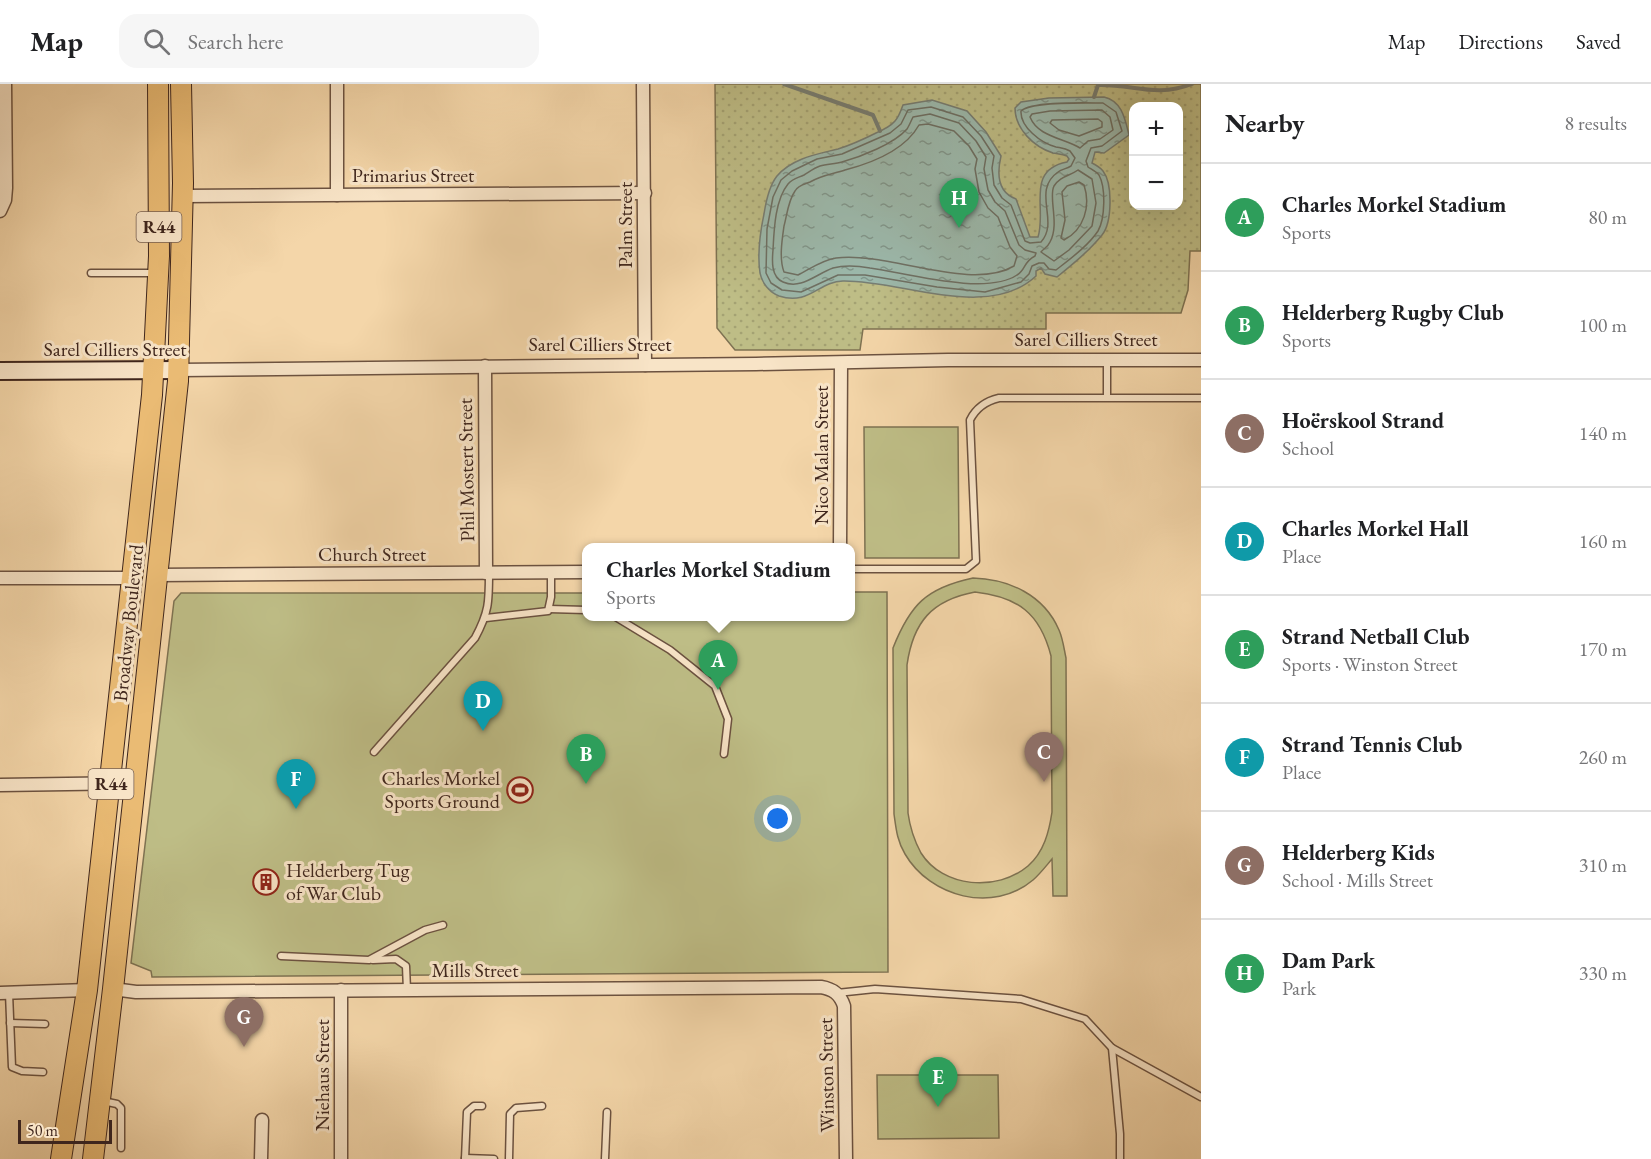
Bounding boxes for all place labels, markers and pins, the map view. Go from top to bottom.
pin: H [940,178,978,228]
pin: A [698,640,738,690]
pin: D [464,682,502,731]
pin: C [1024,732,1064,782]
pin: B [566,734,606,784]
pin: F [276,760,316,809]
place label: Charles Morkel Sports Ground [382,765,501,814]
sports icon: Charles Morkel Sports Ground [505,775,535,805]
place label: Helderberg Tug of War Club [286,857,410,906]
building icon: Helderberg Tug of War Club [251,867,281,897]
pin: G [224,998,264,1047]
pin: E [918,1058,958,1107]

